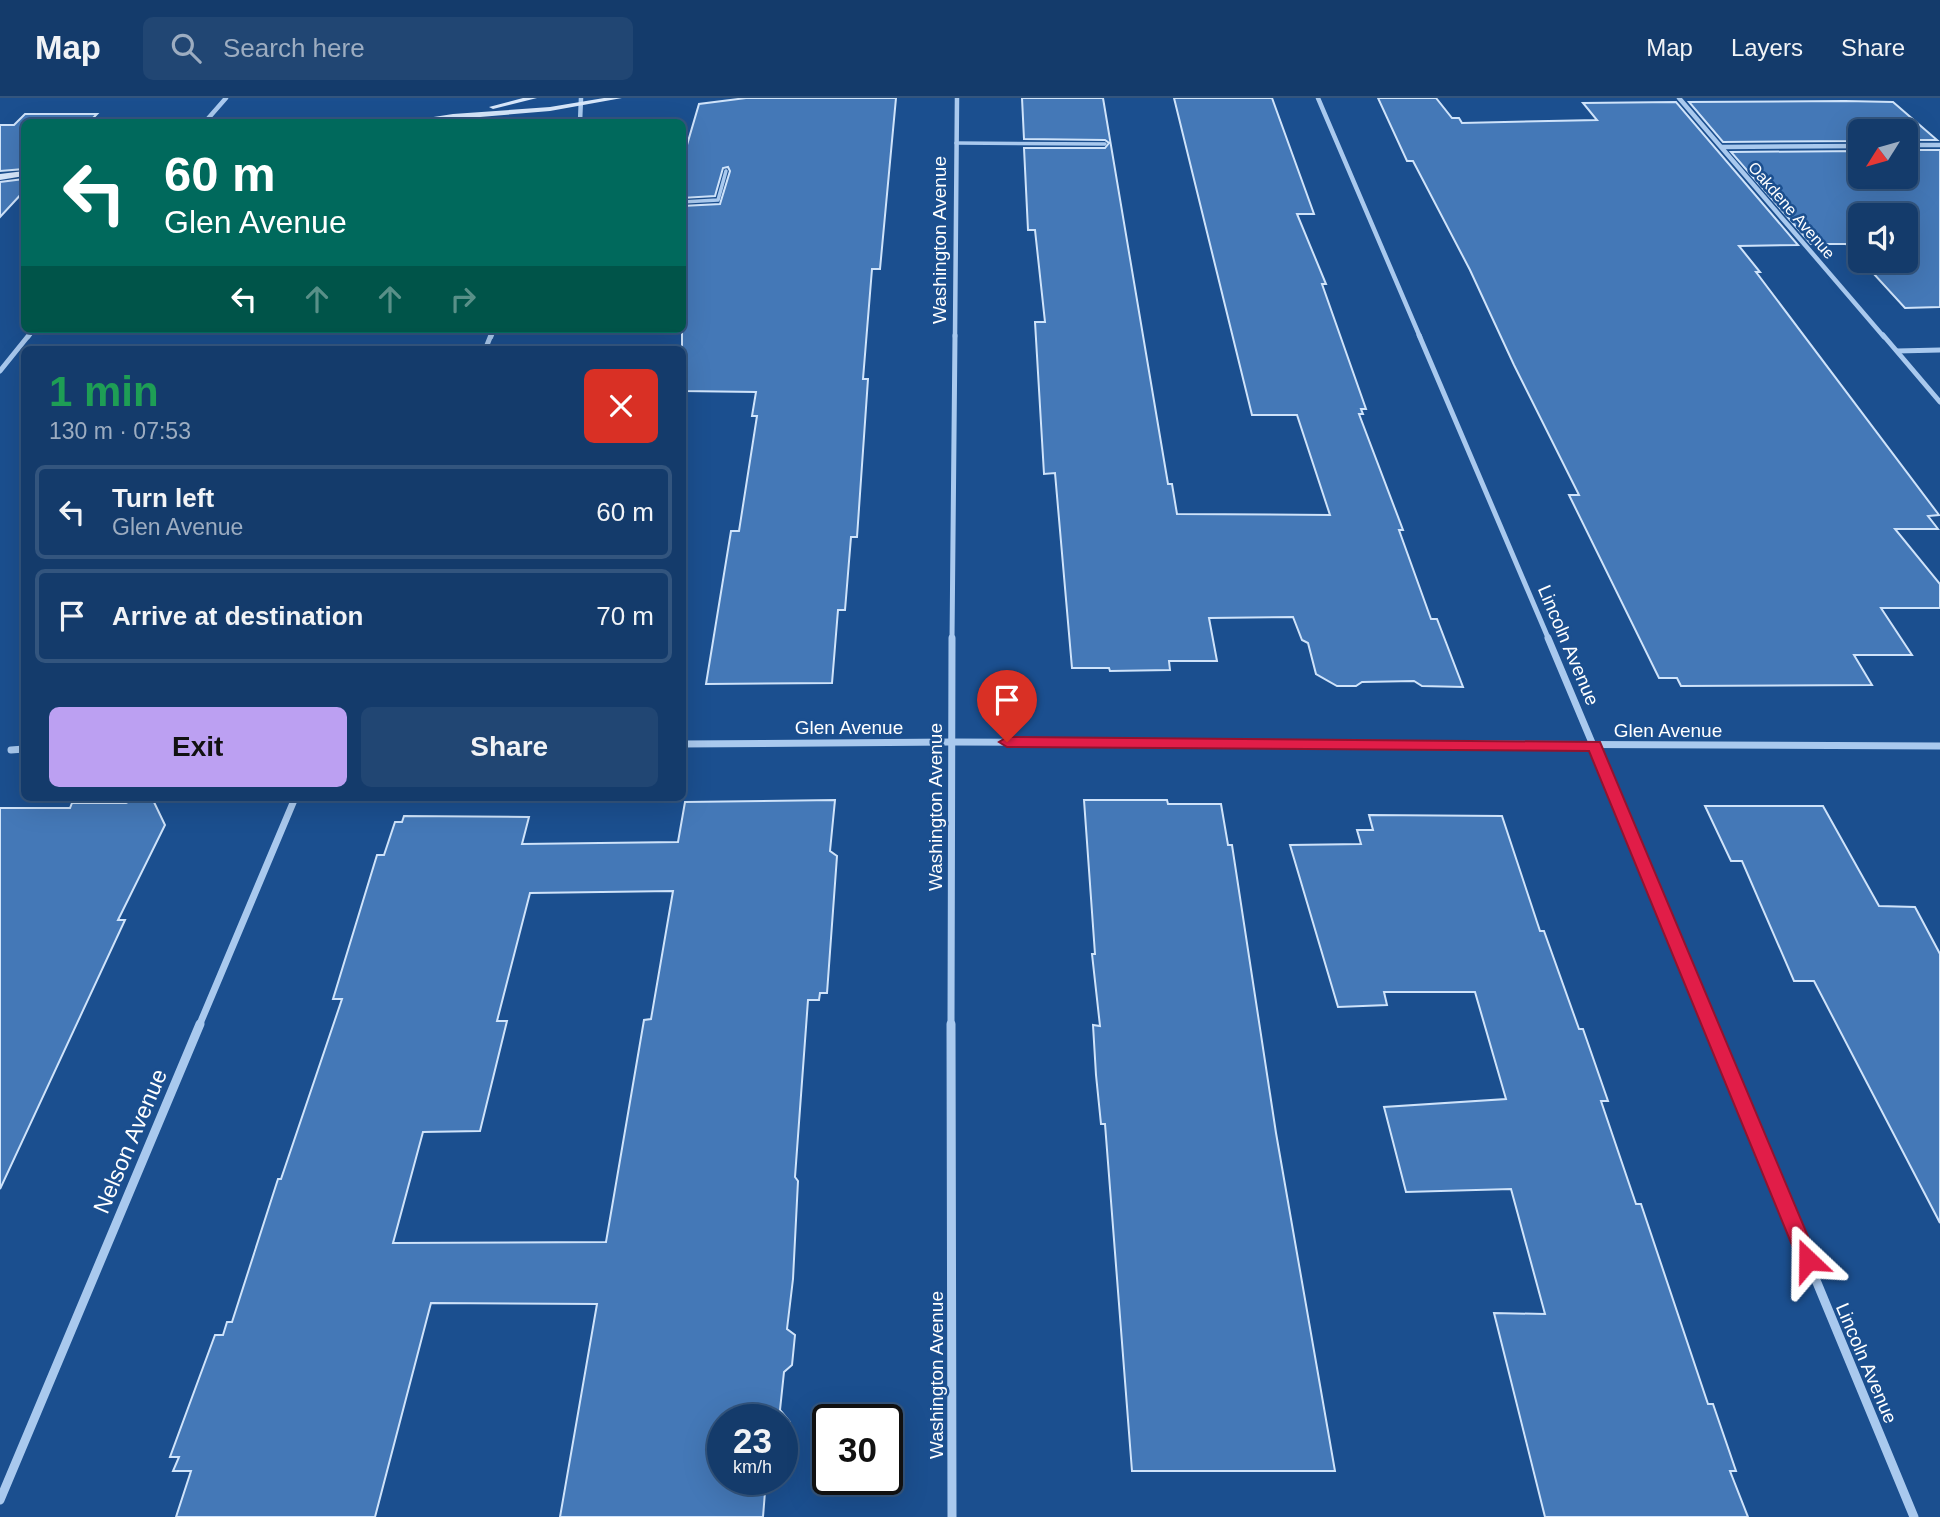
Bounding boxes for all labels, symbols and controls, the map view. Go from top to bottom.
search box [143,17,633,80]
text: Map [35,29,101,66]
icon: search [167,29,205,67]
text: Search here [223,33,365,63]
text: Map [1646,34,1693,61]
text: Layers [1731,34,1803,61]
text: Share [1841,34,1905,61]
north arrow [1848,119,1918,189]
map controls [1848,119,1918,273]
icon: left [49,147,140,238]
text: 60 m [164,147,276,201]
street label: Washington Avenue [929,156,950,324]
street label: Oakdene Avenue [1745,159,1838,262]
button: sound [1848,203,1918,273]
text: Glen Avenue [164,204,347,240]
icon: left [225,280,263,318]
icon: ahead [298,280,336,318]
icon: ahead [371,280,409,318]
icon: right [444,280,482,318]
text: 1 min [49,368,159,415]
button: close [584,369,658,443]
text: 130 m · 07:53 [49,418,191,444]
text: Turn left [112,483,214,513]
icon: left [53,493,91,531]
text: 60 m [596,497,654,527]
text: Glen Avenue [112,514,243,540]
street label: Lincoln Avenue [1534,582,1603,708]
icon: arrive [53,597,91,635]
text: Arrive at destination [112,601,363,631]
text: 70 m [596,601,654,631]
pin [977,670,1037,742]
icon: arrive [988,681,1026,719]
button: Exit [49,707,347,787]
button: Share [361,707,658,787]
street label: Glen Avenue [795,717,903,738]
street label: Glen Avenue [1614,720,1722,741]
street label: Washington Avenue [925,723,946,891]
street label: Nelson Avenue [88,1065,172,1217]
position arrow [1771,1223,1845,1297]
street label: Washington Avenue [926,1291,947,1459]
street label: Lincoln Avenue [1832,1300,1901,1426]
speed limit sign: 30 [812,1404,903,1495]
text: 23 [733,1421,772,1460]
text: km/h [733,1457,772,1477]

